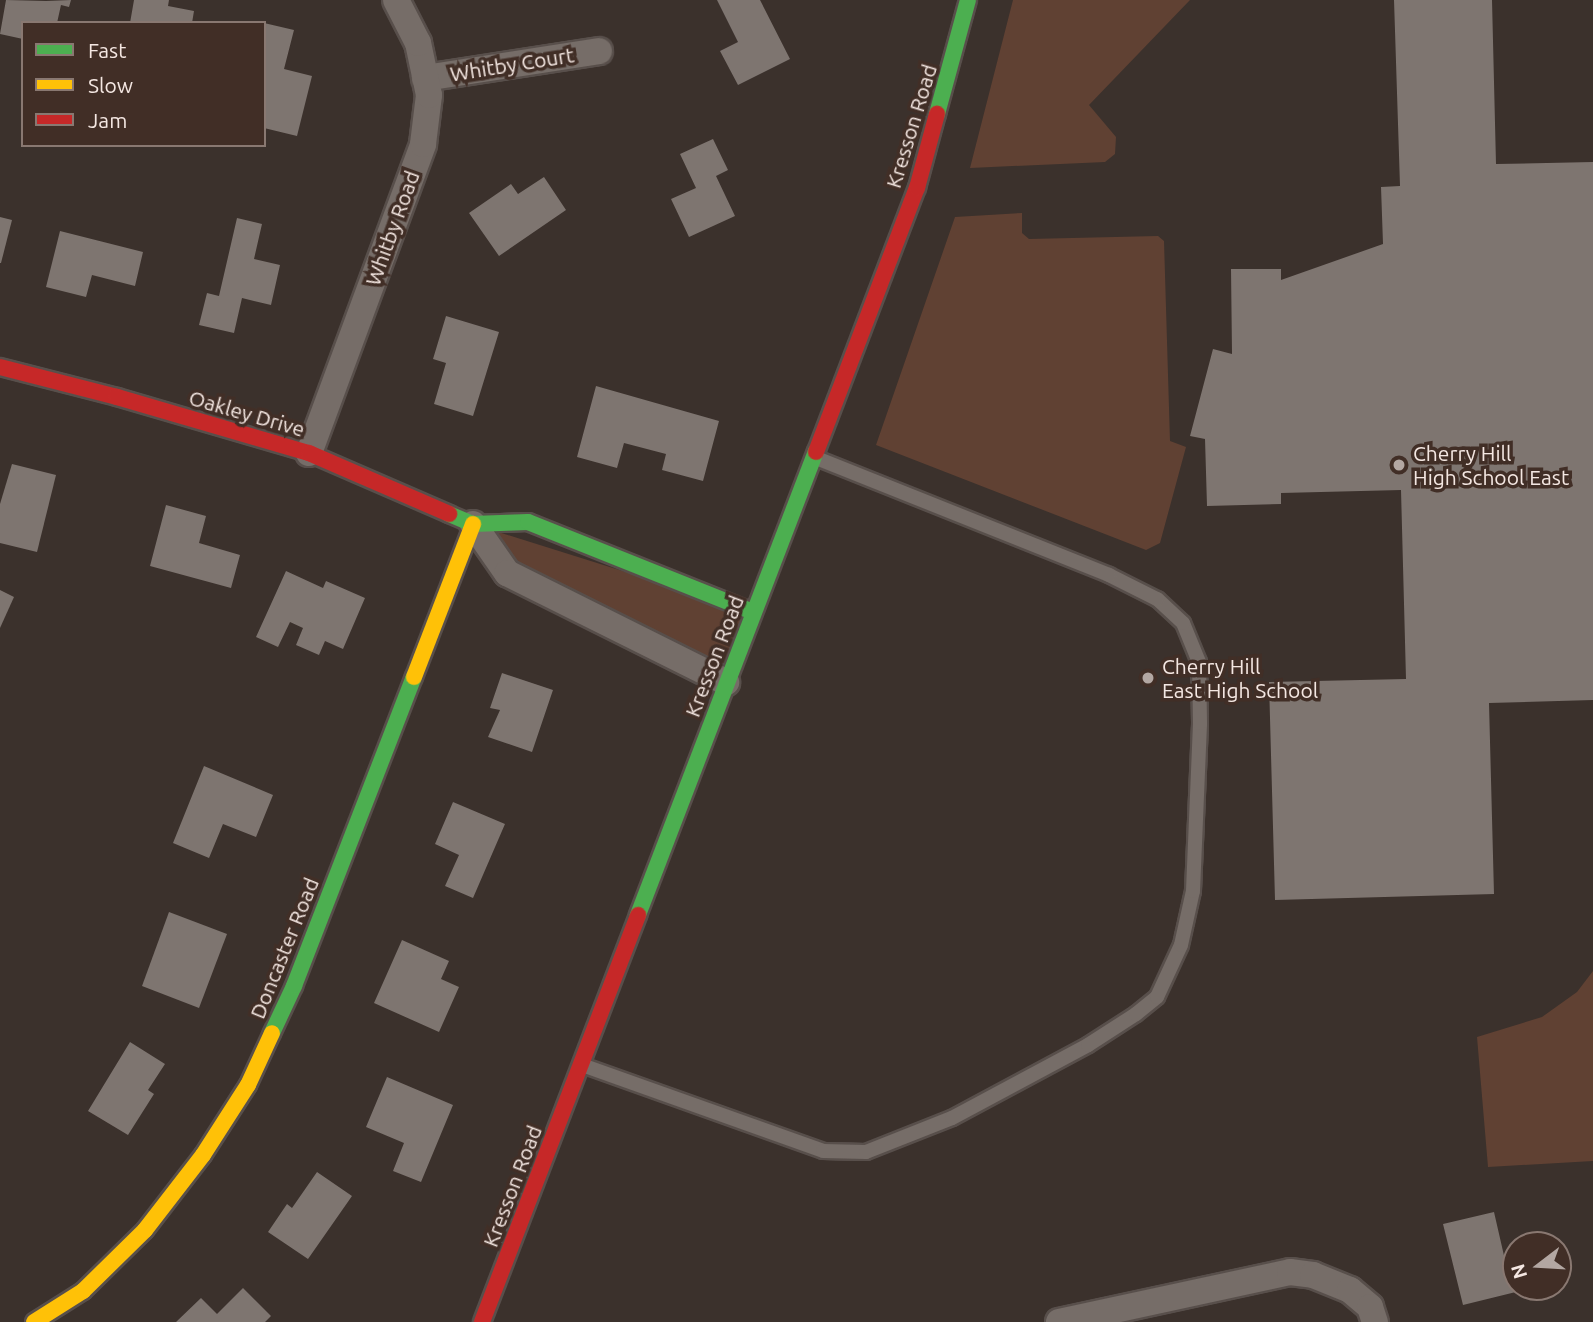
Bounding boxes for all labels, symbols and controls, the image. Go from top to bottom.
legend [21,21,266,147]
text: Fast [88,38,126,62]
street label: Whitby Court [448,42,576,86]
street label: Kresson Road [880,61,942,191]
text: Slow [88,73,133,97]
text: Jam [88,108,127,132]
street label: Whitby Road [360,167,424,289]
street label: Oakley Drive [186,384,308,442]
place label: Cherry Hill High School East [1413,440,1569,490]
marker: Cherry Hill High School East [1391,457,1407,473]
street label: Kresson Road [679,592,749,720]
place label: Cherry Hill East High School [1162,653,1318,703]
marker: Cherry Hill East High School [1140,670,1156,686]
street label: Doncaster Road [244,874,324,1022]
street label: Kresson Road [477,1122,547,1250]
north arrow [1502,1231,1572,1301]
text: N [1506,1262,1531,1282]

